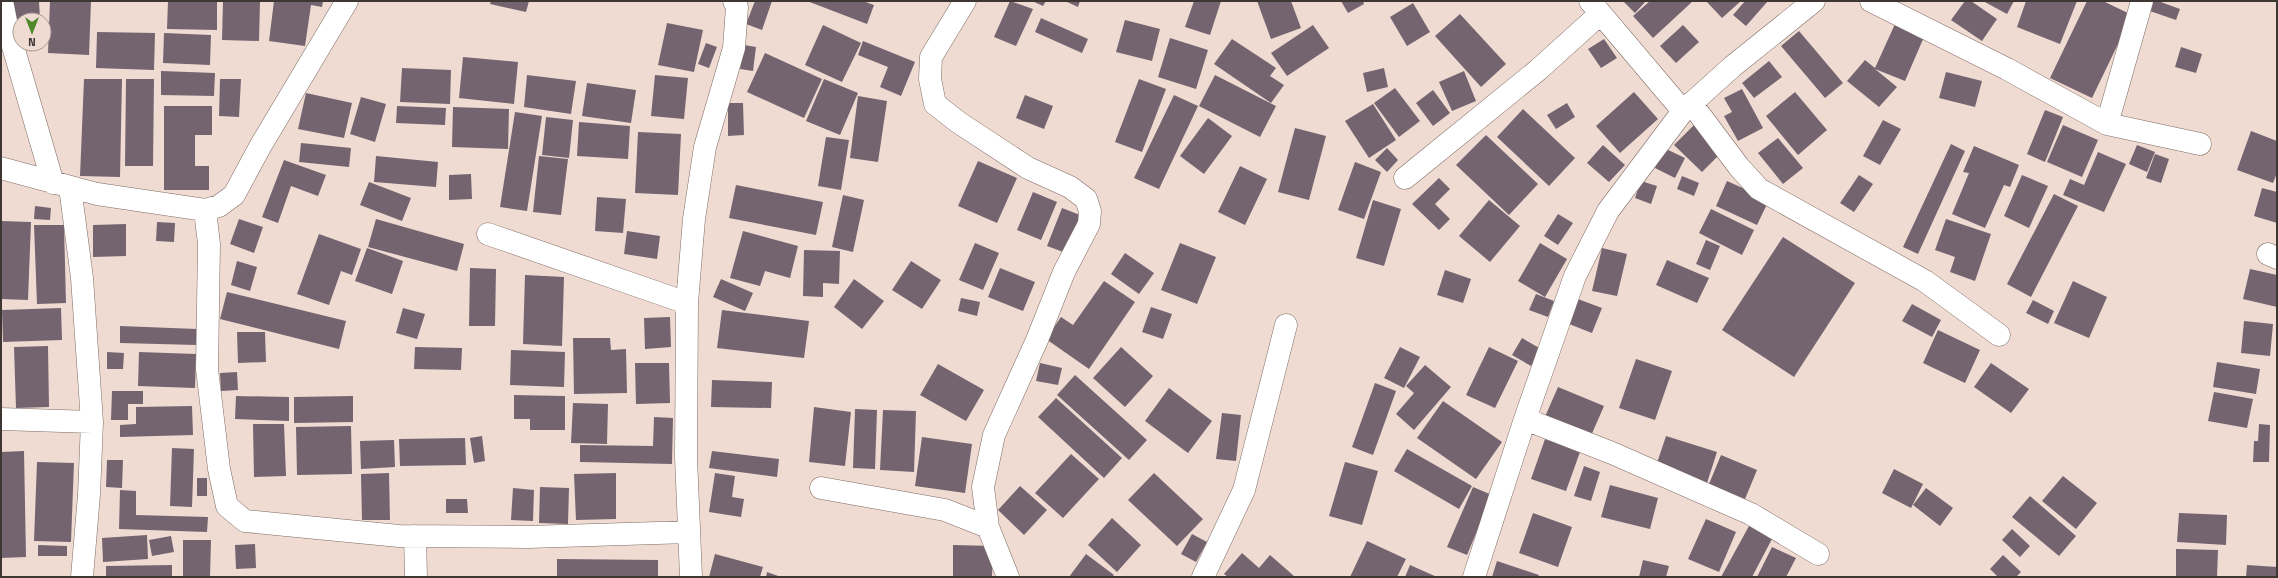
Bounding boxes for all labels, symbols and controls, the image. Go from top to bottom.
north arrow [12,12,52,52]
text: N [28,34,36,50]

